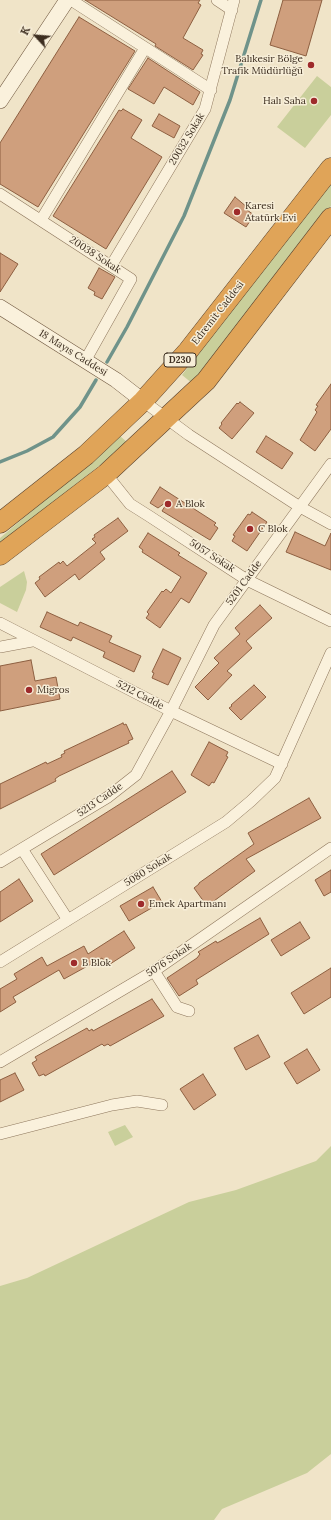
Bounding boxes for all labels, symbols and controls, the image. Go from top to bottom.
north arrow [16,16,56,56]
text: K [17,24,33,37]
place label: Balıkesir Bölge Trafik Müdürlüğü [222,53,303,76]
marker: Balıkesir Bölge Trafik Müdürlüğü [306,60,316,70]
place label: Halı Saha [263,95,306,107]
marker: Halı Saha [309,96,319,106]
street label: 20032 Sokak [167,111,207,167]
place label: Karesi Atatürk Evi [245,200,296,224]
marker: Karesi Atatürk Evi [232,207,242,217]
street label: 20038 Sokak [67,234,123,276]
street label: Edremit Caddesi [189,279,247,347]
street label: 18 Mayıs Caddesi [37,327,109,379]
road number: D230 [164,353,196,367]
place label: A Blok [176,498,205,510]
marker: A Blok [163,499,173,509]
place label: C Blok [258,523,288,535]
marker: C Blok [245,524,255,534]
street label: 5057 Sokak [187,537,237,575]
street label: 5201 Cadde [224,558,264,608]
street label: 5212 Cadde [114,678,166,712]
place label: Migros [37,684,69,696]
marker: Migros [24,685,34,695]
street label: 5213 Cadde [75,780,125,820]
street label: 5080 Sokak [122,851,174,889]
place label: Emek Apartmanı [149,898,226,910]
marker: Emek Apartmanı [136,899,146,909]
street label: 5076 Sokak [144,941,194,979]
place label: B Blok [82,957,111,969]
marker: B Blok [69,958,79,968]

